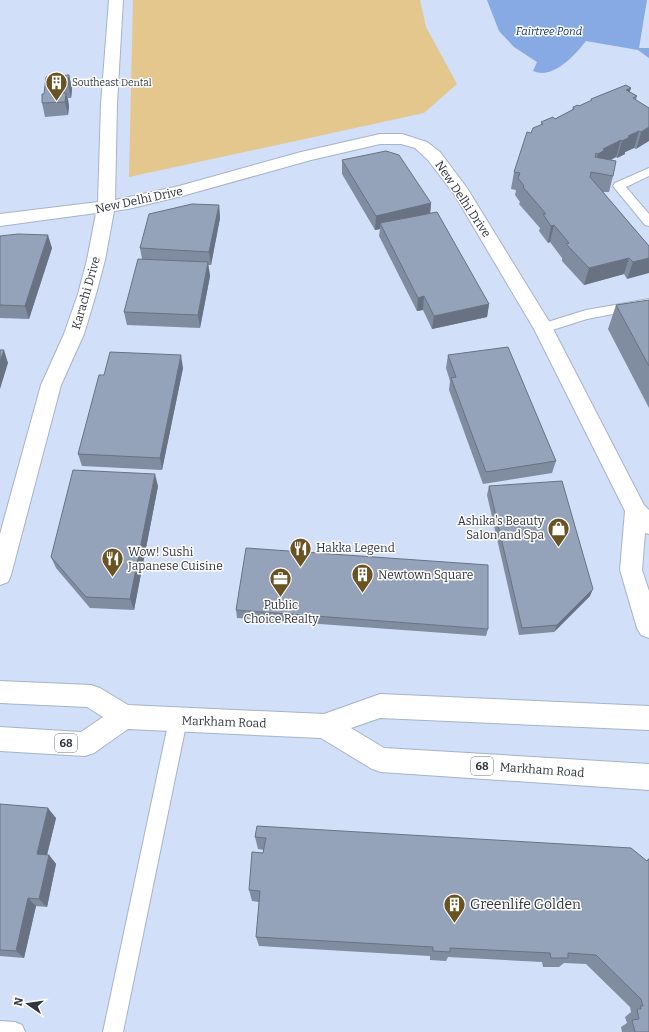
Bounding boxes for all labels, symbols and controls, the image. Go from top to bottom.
water label: Fairtree Pond [516,25,583,38]
building icon: Southeast Dental [44,69,70,102]
place label: Southeast Dental [72,77,152,89]
street label: New Delhi Drive [432,158,494,240]
street label: New Delhi Drive [94,184,184,216]
street label: Karachi Drive [69,255,103,331]
place label: Ashika's Beauty Salon and Spa [457,514,545,542]
shop icon: Ashika's Beauty Salon and Spa [546,515,572,548]
restaurant icon: Hakka Legend [287,535,313,568]
place label: Hakka Legend [316,541,395,555]
place label: Wow! Sushi Japanese Cuisine [127,545,223,573]
restaurant icon: Wow! Sushi Japanese Cuisine [99,546,125,579]
building icon: Newtown Square [350,562,376,595]
office icon: Public Choice Realty [268,565,294,598]
place label: Newtown Square [378,568,473,582]
place label: Public Choice Realty [243,598,319,626]
street label: Markham Road [181,714,267,730]
road number: 68 [55,734,77,752]
road number: 68 [471,757,493,775]
street label: Markham Road [499,760,585,780]
building icon: Greenlife Golden [442,891,468,924]
place label: Greenlife Golden [470,896,581,913]
north arrow [8,984,48,1024]
text: N [11,996,26,1007]

